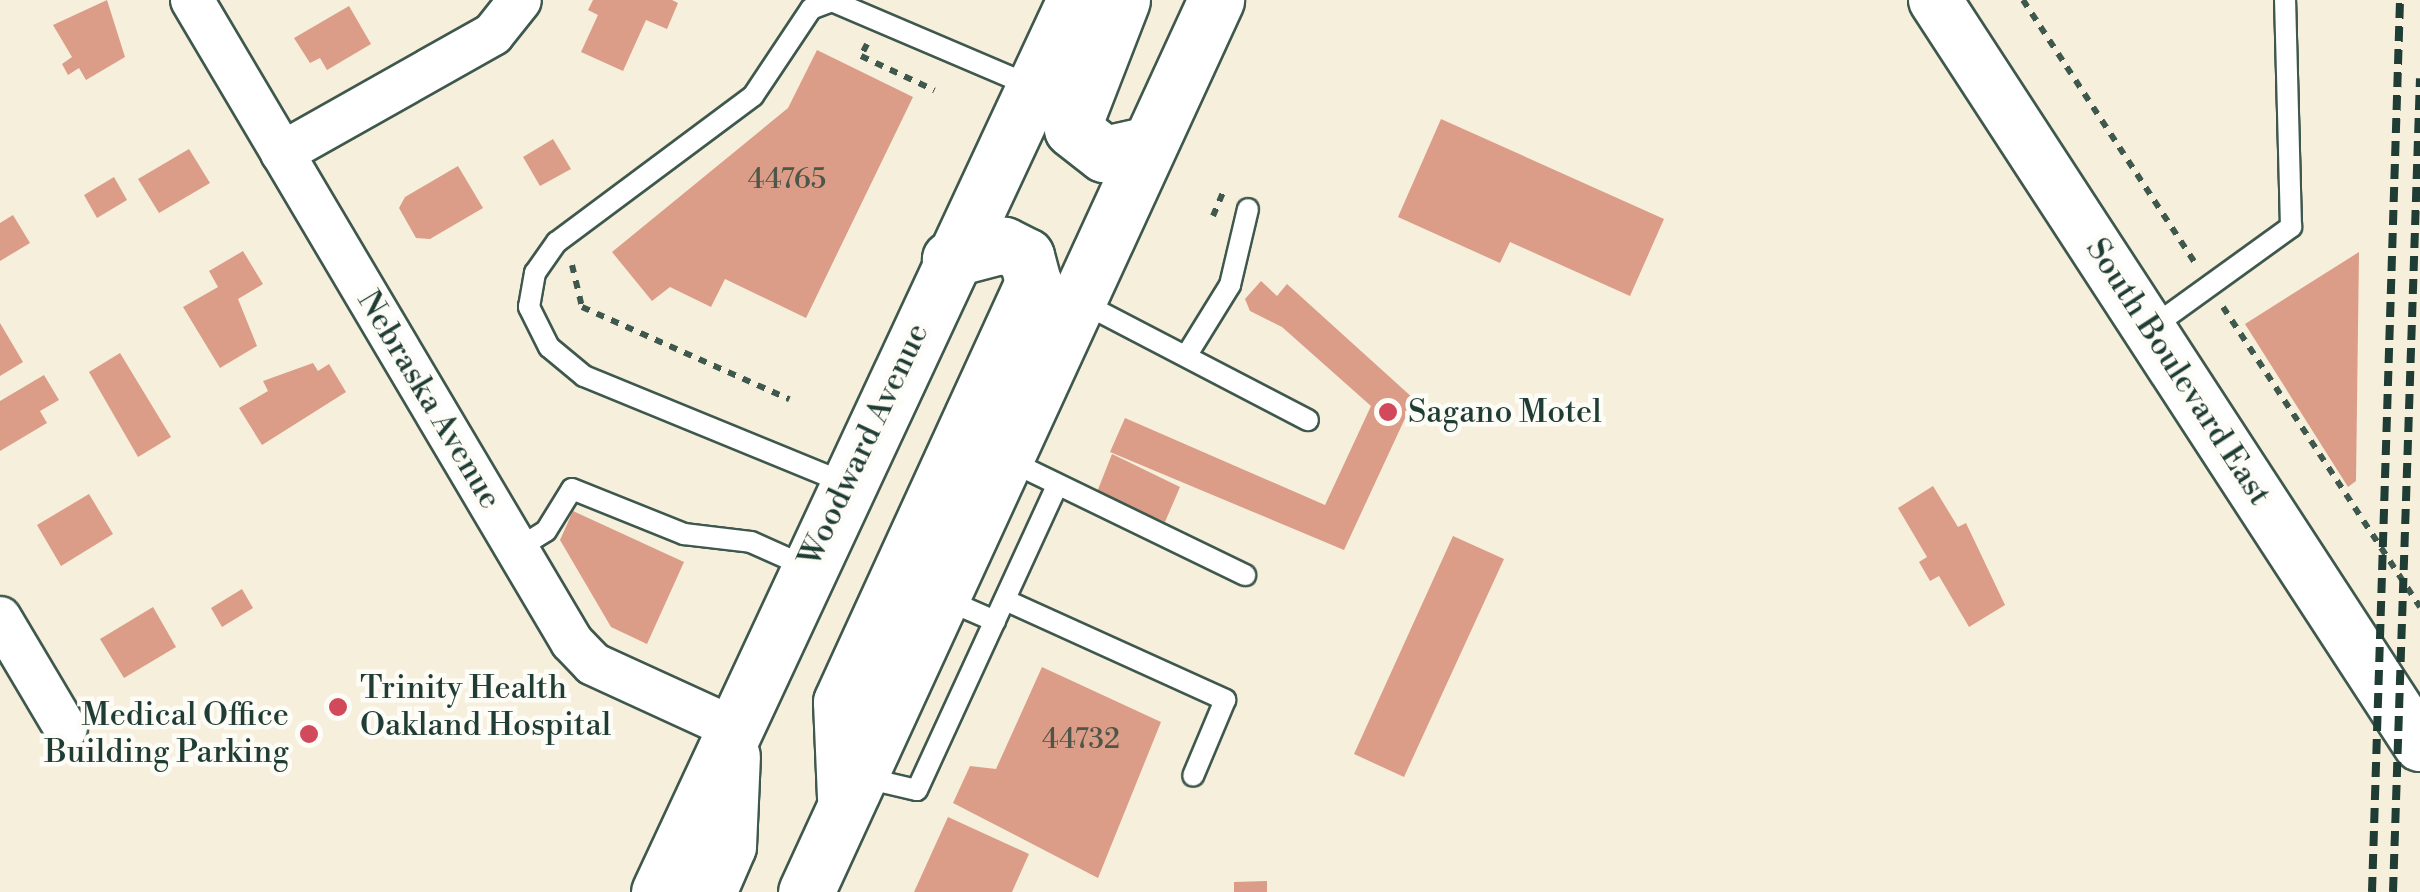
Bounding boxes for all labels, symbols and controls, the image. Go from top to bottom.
house number: 44765 [748,163,826,197]
street label: South Boulevard East [2077,231,2279,513]
street label: Nebraska Avenue [349,284,509,516]
street label: Woodward Avenue [791,317,937,573]
place label: Sagano Motel [1408,393,1602,431]
marker: Sagano Motel [1377,401,1399,423]
place label: Trinity Health Oakland Hospital [360,670,611,745]
marker: Trinity Health Oakland Hospital [325,694,351,720]
place label: Medical Office Building Parking [44,697,289,772]
marker: Medical Office Building Parking [298,723,320,745]
house number: 44732 [1042,723,1120,757]

